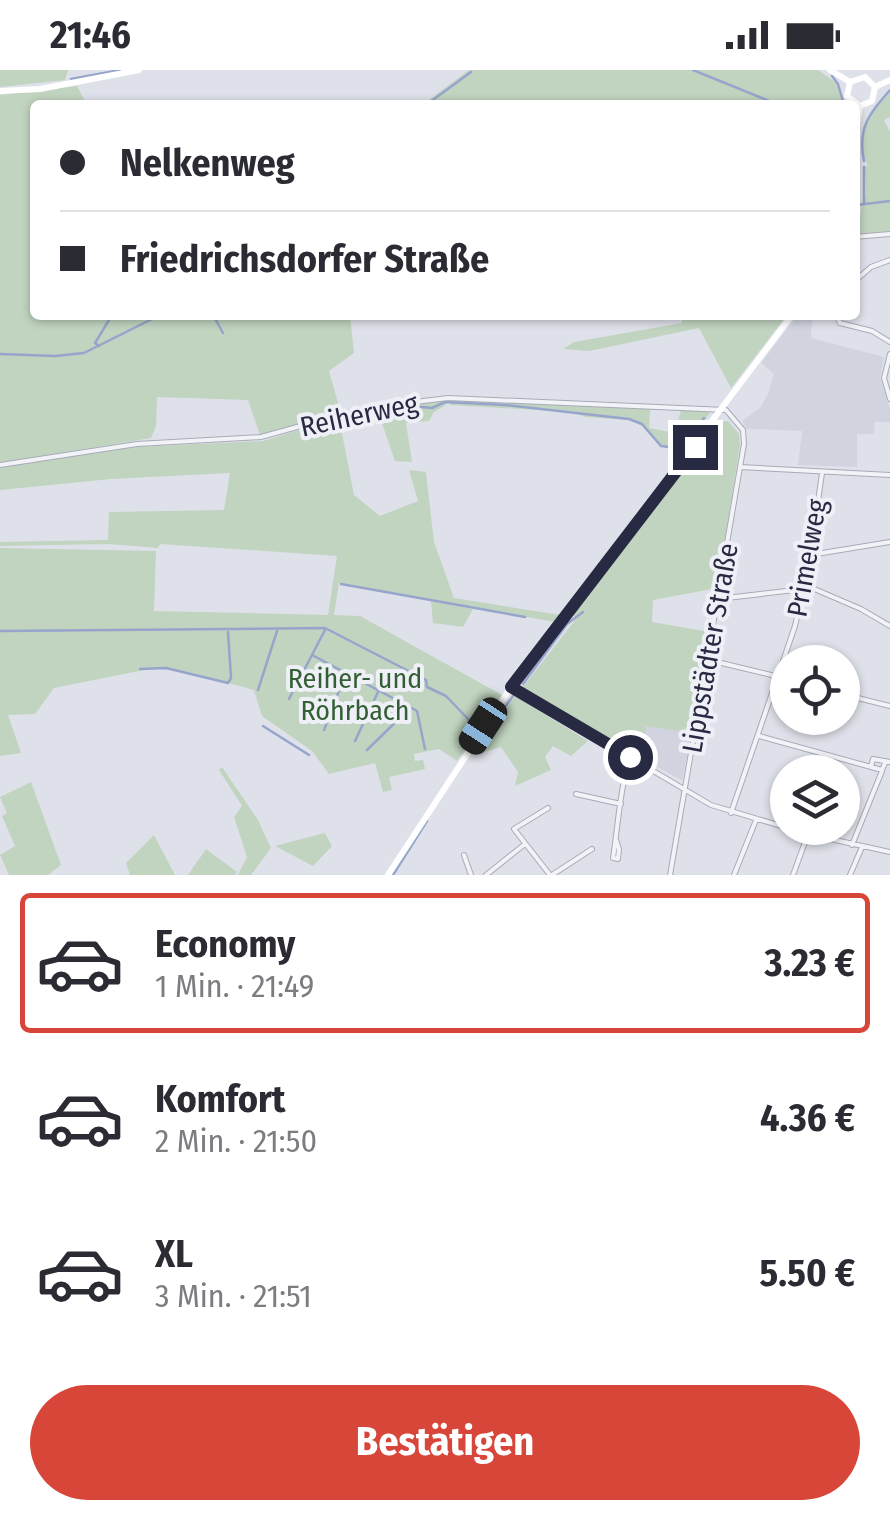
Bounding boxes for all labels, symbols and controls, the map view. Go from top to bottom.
text: 21:46 [50,12,131,58]
text: Nelkenweg [120,140,295,186]
text: Friedrichsdorfer Straße [120,236,489,282]
street label: Reiherweg [297,386,422,444]
route end [673,425,718,470]
street label: Primelweg [780,496,834,619]
street label: Lippstädter Straße [675,541,745,755]
map controls [770,645,860,845]
button: locate [770,645,860,735]
park label: Reiher- und Röhrbach [288,662,422,727]
car [454,693,512,759]
route start [608,735,653,780]
button: layers [770,755,860,845]
icon: car [35,918,125,1008]
text: Economy [155,921,295,967]
text: 3.23 € [764,940,855,986]
text: 1 Min. · 21:49 [155,967,314,1005]
icon: car [35,1073,125,1163]
text: Komfort [155,1076,285,1122]
text: 4.36 € [760,1095,855,1141]
text: 2 Min. · 21:50 [155,1122,317,1160]
icon: car [35,1228,125,1318]
text: XL [155,1231,193,1277]
text: 5.50 € [760,1250,855,1296]
text: 3 Min. · 21:51 [155,1277,312,1315]
button: Bestätigen [30,1385,860,1500]

